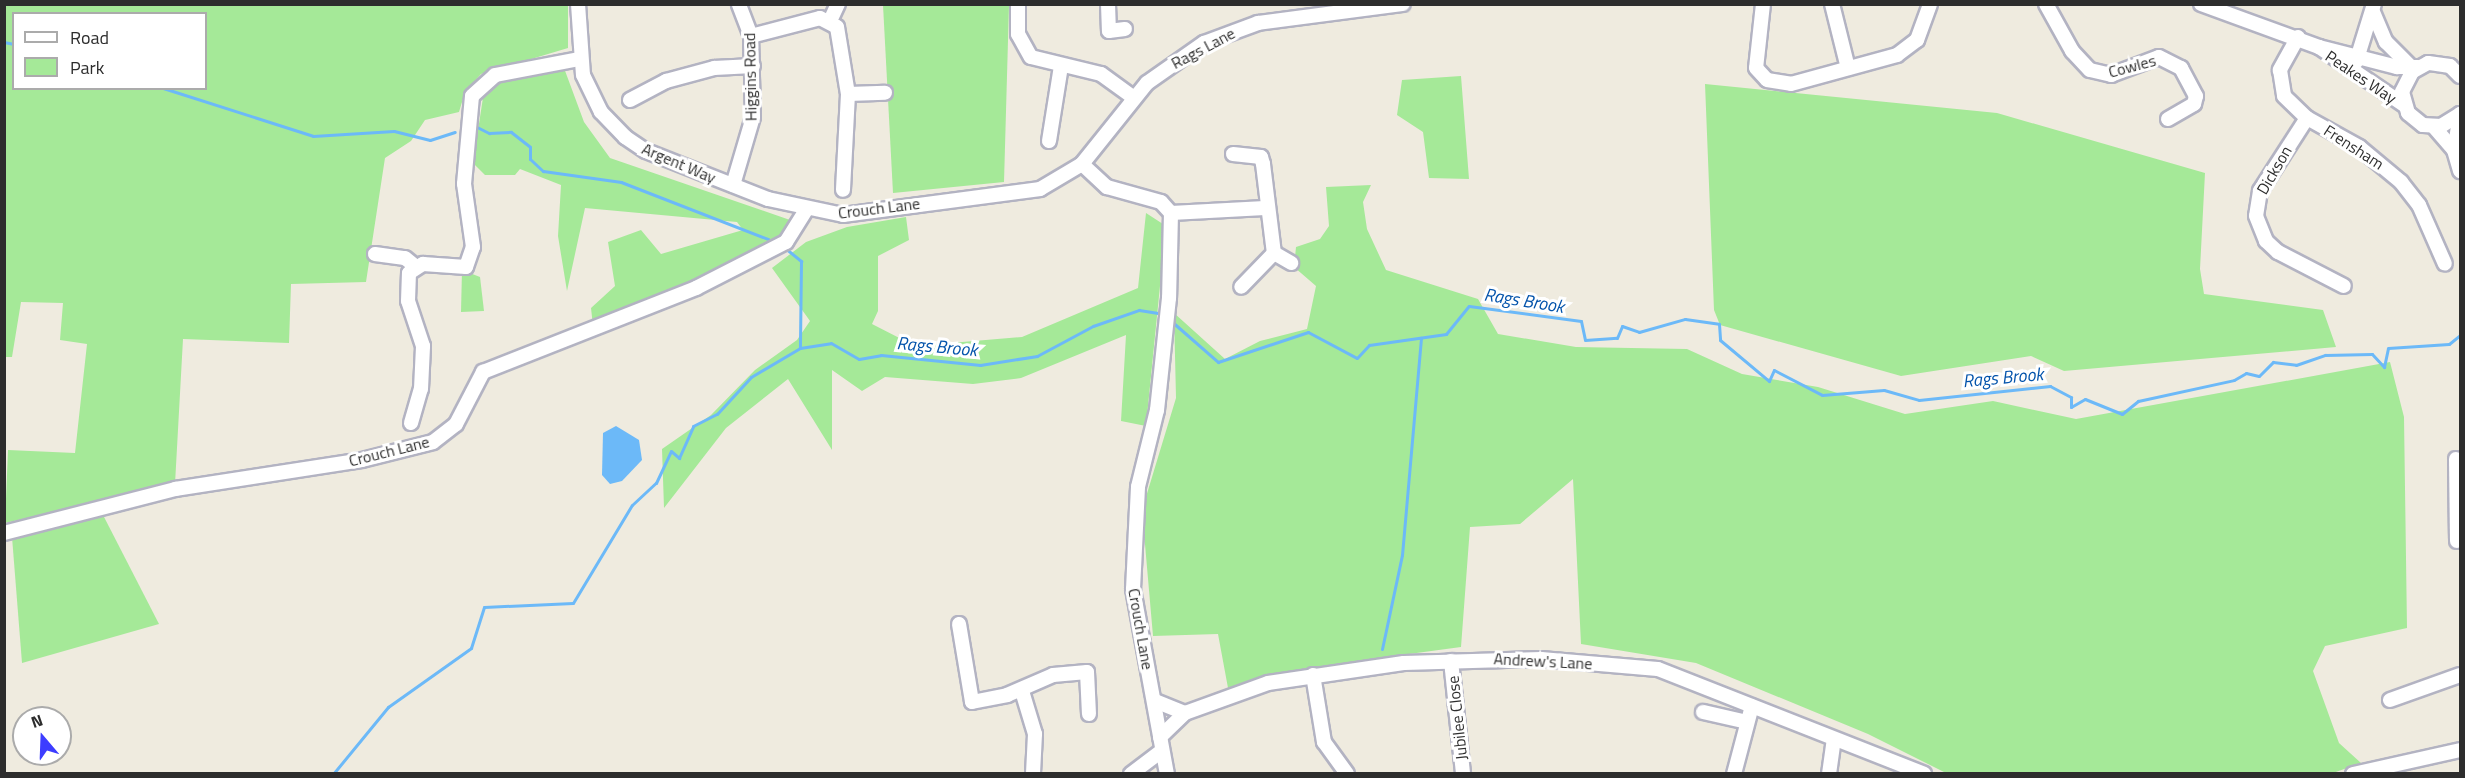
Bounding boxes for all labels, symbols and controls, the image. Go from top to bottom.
legend [12,12,207,90]
street label: Rags Lane [1168,23,1238,73]
text: Road [70,24,109,51]
street label: Higgins Road [740,33,760,121]
street label: Peakes Way [2322,46,2400,108]
street label: Cowles [2106,50,2158,82]
text: Park [70,54,104,81]
street label: Frensham [2320,121,2388,173]
street label: Argent Way [639,139,719,187]
street label: Dickson [2252,142,2296,198]
street label: Crouch Lane [837,193,921,223]
water label: Rags Brook [1482,284,1566,318]
water label: Rags Brook [896,333,978,361]
water label: Rags Brook [1962,364,2044,392]
street label: Crouch Lane [347,432,431,470]
street label: Crouch Lane [1124,587,1158,671]
street label: Andrew's Lane [1493,649,1593,673]
street label: Jubilee Close [1443,675,1471,761]
north arrow [12,706,72,766]
text: N [28,708,46,734]

